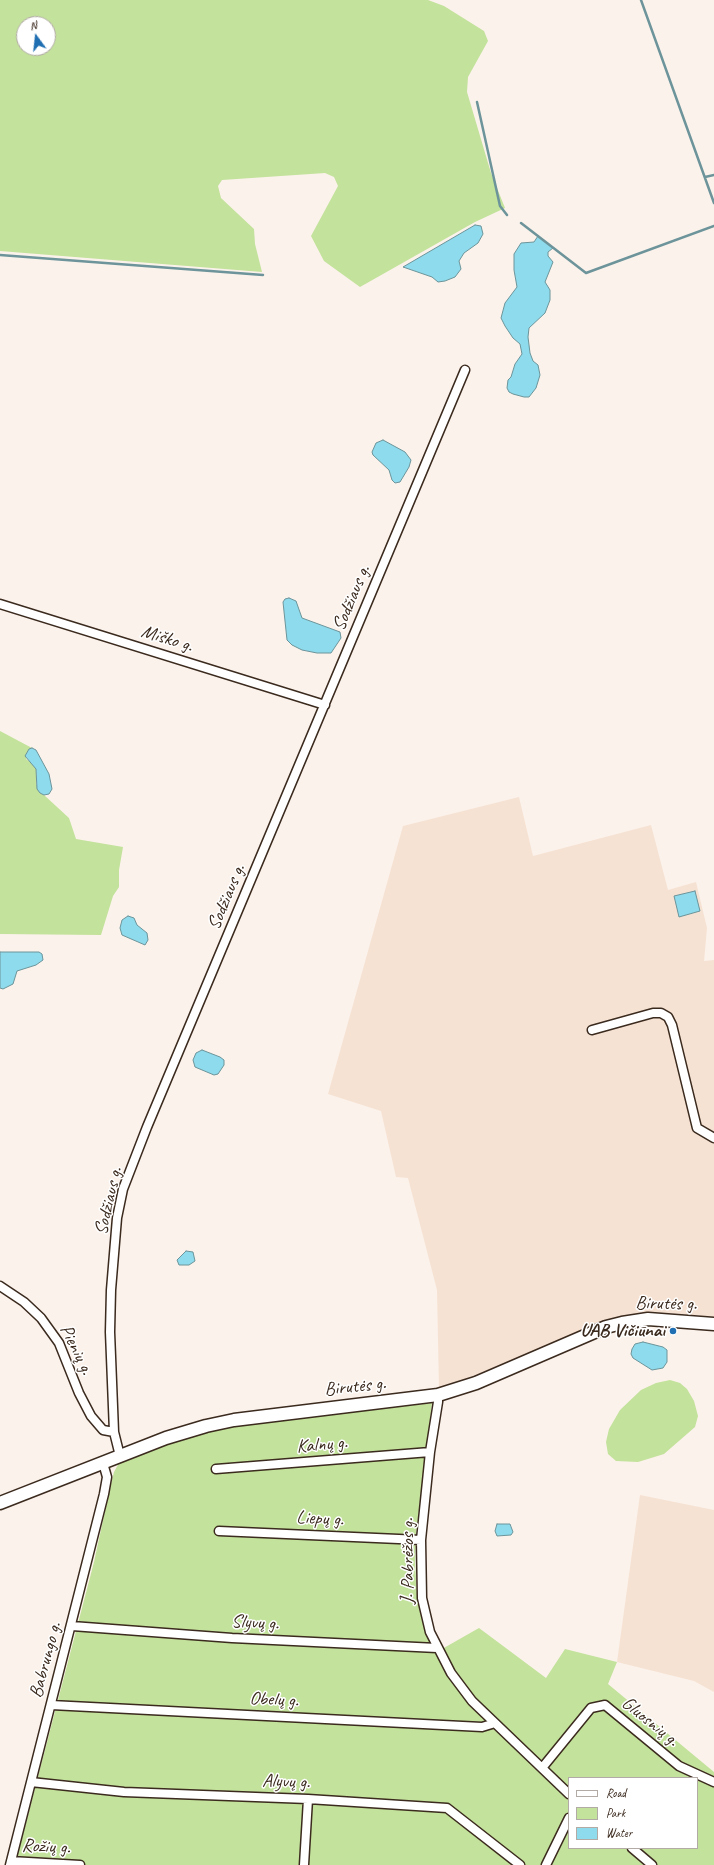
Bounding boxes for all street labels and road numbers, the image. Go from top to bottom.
street label: Sodžiaus g. [328,562,376,634]
street label: Miško g. [138,620,196,658]
street label: Sodžiaus g. [203,861,251,933]
street label: Sodžiaus g. [90,1165,128,1237]
street label: Birutės g. [635,1292,697,1316]
street label: Pienių g. [54,1321,98,1379]
street label: Birutės g. [323,1372,387,1402]
street label: Kalnų g. [296,1431,348,1459]
street label: Liepų g. [296,1506,344,1532]
street label: J. Pabrėžos g. [397,1518,419,1604]
street label: Slyvų g. [231,1610,279,1636]
street label: Babrungo g. [25,1620,67,1700]
street label: Obelų g. [249,1687,299,1713]
street label: Gluosnių g. [617,1692,683,1752]
street label: Alyvų g. [262,1770,310,1794]
street label: Rožių g. [21,1834,71,1860]

